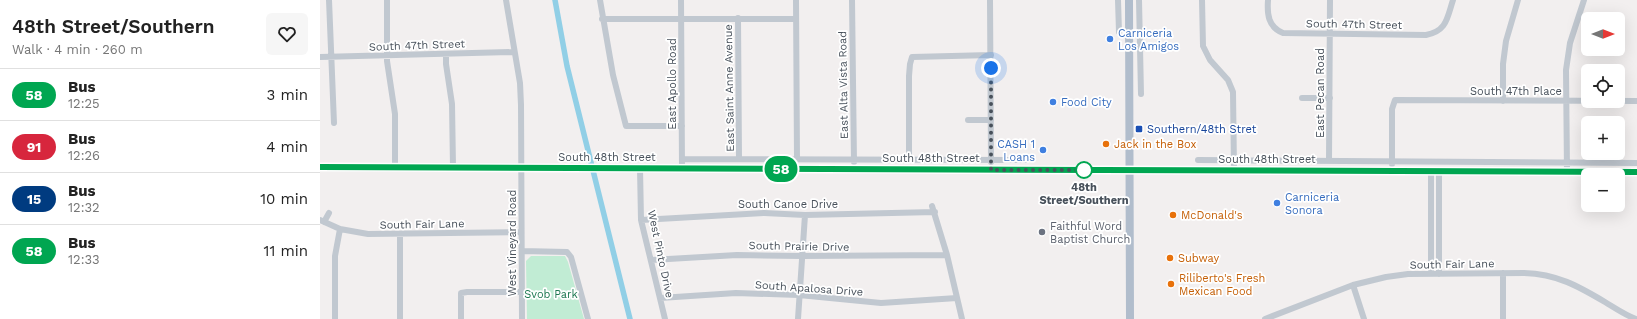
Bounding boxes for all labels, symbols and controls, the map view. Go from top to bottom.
north arrow [1581,12,1625,56]
map controls [1581,12,1625,212]
button: heart [266,13,308,55]
text: 48th Street/Southern [12,15,215,38]
street label: South 47th Street [1306,17,1403,32]
street label: East Saint Anne Avenue [722,24,737,152]
place label: Carniceria Los Amigos [1118,27,1179,53]
street label: East Alta Vista Road [836,31,851,139]
marker: Carniceria Los Amigos [1105,34,1115,44]
street label: South 47th Street [369,37,466,54]
street label: East Apollo Road [666,38,679,130]
text: Walk · 4 min · 260 m [12,42,143,57]
street label: East Pecan Road [1314,48,1327,138]
your location [981,58,1001,78]
button: locate [1581,64,1625,108]
text: Bus [68,78,96,96]
street label: South 47th Place [1470,85,1562,98]
text: 3 min [267,86,308,104]
text: 58 [26,87,42,103]
text: 12:25 [68,96,100,111]
place label: Food City [1061,96,1112,109]
marker: Food City [1048,97,1058,107]
button: + [1581,116,1625,160]
place label: Southern/48th Stret [1147,123,1257,136]
marker: Southern/48th Stret [1134,124,1144,134]
text: Bus [68,130,96,148]
text: 4 min [266,138,308,156]
place label: CASH 1 Loans [997,138,1035,164]
place label: Jack in the Box [1114,138,1196,151]
text: 91 [27,139,41,155]
marker: Jack in the Box [1101,139,1111,149]
marker: CASH 1 Loans [1038,145,1048,155]
text: 12:26 [68,148,100,163]
street label: South 48th Street [558,151,656,164]
street label: South 48th Street [882,152,980,165]
street label: South 48th Street [1218,153,1316,166]
line badge: 58 [763,156,799,182]
text: 58 [773,161,789,177]
marker: 48th Street/Southern [1075,161,1093,179]
button: − [1581,168,1625,212]
place label: 48th Street/Southern [1039,181,1129,207]
text: Bus [68,182,96,200]
text: 10 min [260,190,308,208]
street label: West Vineyard Road [506,190,519,296]
text: 15 [27,191,41,207]
place label: Carniceria Sonora [1285,191,1339,217]
street label: South Canoe Drive [738,198,838,211]
marker: Carniceria Sonora [1272,198,1282,208]
text: 12:32 [68,200,100,215]
street label: West Pinto Drive [645,209,676,299]
place label: McDonald's [1181,209,1243,222]
marker: McDonald's [1168,210,1178,220]
street label: South Fair Lane [379,217,465,232]
place label: Faithful Word Baptist Church [1050,220,1130,246]
marker: Faithful Word Baptist Church [1037,227,1047,237]
text: Bus [68,234,96,252]
street label: South Prairie Drive [749,239,849,254]
text: 11 min [264,242,308,260]
text: 58 [26,243,42,259]
text: 12:33 [68,252,100,267]
place label: Subway [1178,252,1219,265]
marker: Subway [1165,253,1175,263]
street label: South Fair Lane [1409,257,1495,272]
place label: Riliberto's Fresh Mexican Food [1179,272,1265,298]
street label: South Apalosa Drive [754,278,863,299]
marker: Riliberto's Fresh Mexican Food [1166,279,1176,289]
park label: Svob Park [524,288,578,301]

